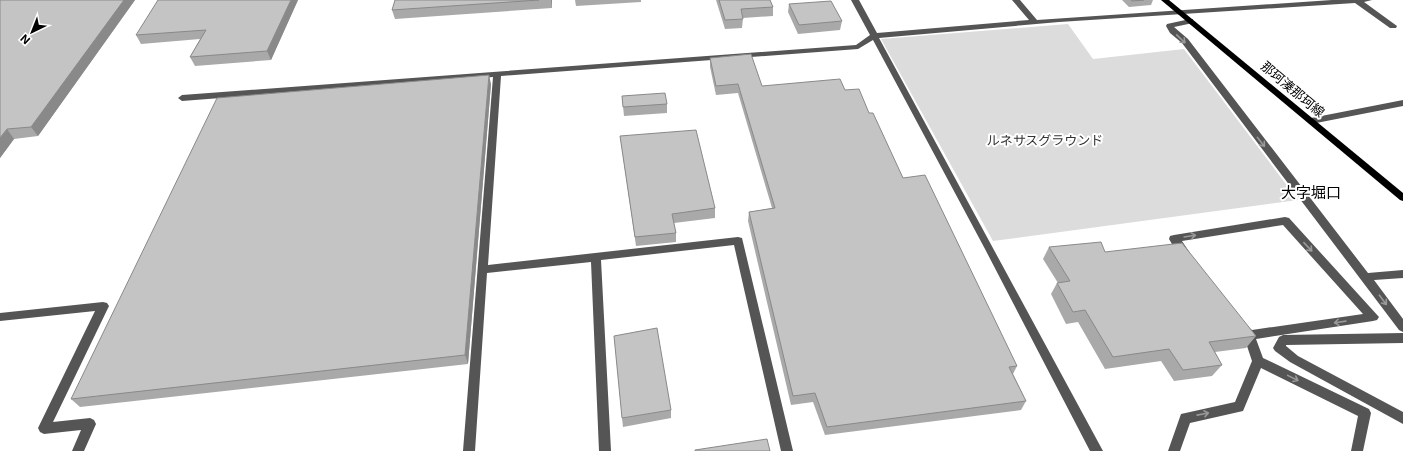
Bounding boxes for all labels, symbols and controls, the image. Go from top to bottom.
north arrow [12,12,52,52]
text: N [17,31,33,47]
one-way arrow [1176,34,1186,44]
street label: 那珂湊那珂線 [1258,58,1328,120]
park label: ルネサスグラウンド [987,132,1103,148]
one-way arrow [1257,136,1265,147]
district label: 大字堀口 [1281,183,1341,202]
one-way arrow [1183,232,1196,240]
one-way arrow [1303,241,1312,251]
one-way arrow [1378,295,1387,306]
one-way arrow [1334,318,1347,326]
one-way arrow [1287,375,1299,382]
one-way arrow [1196,410,1209,418]

